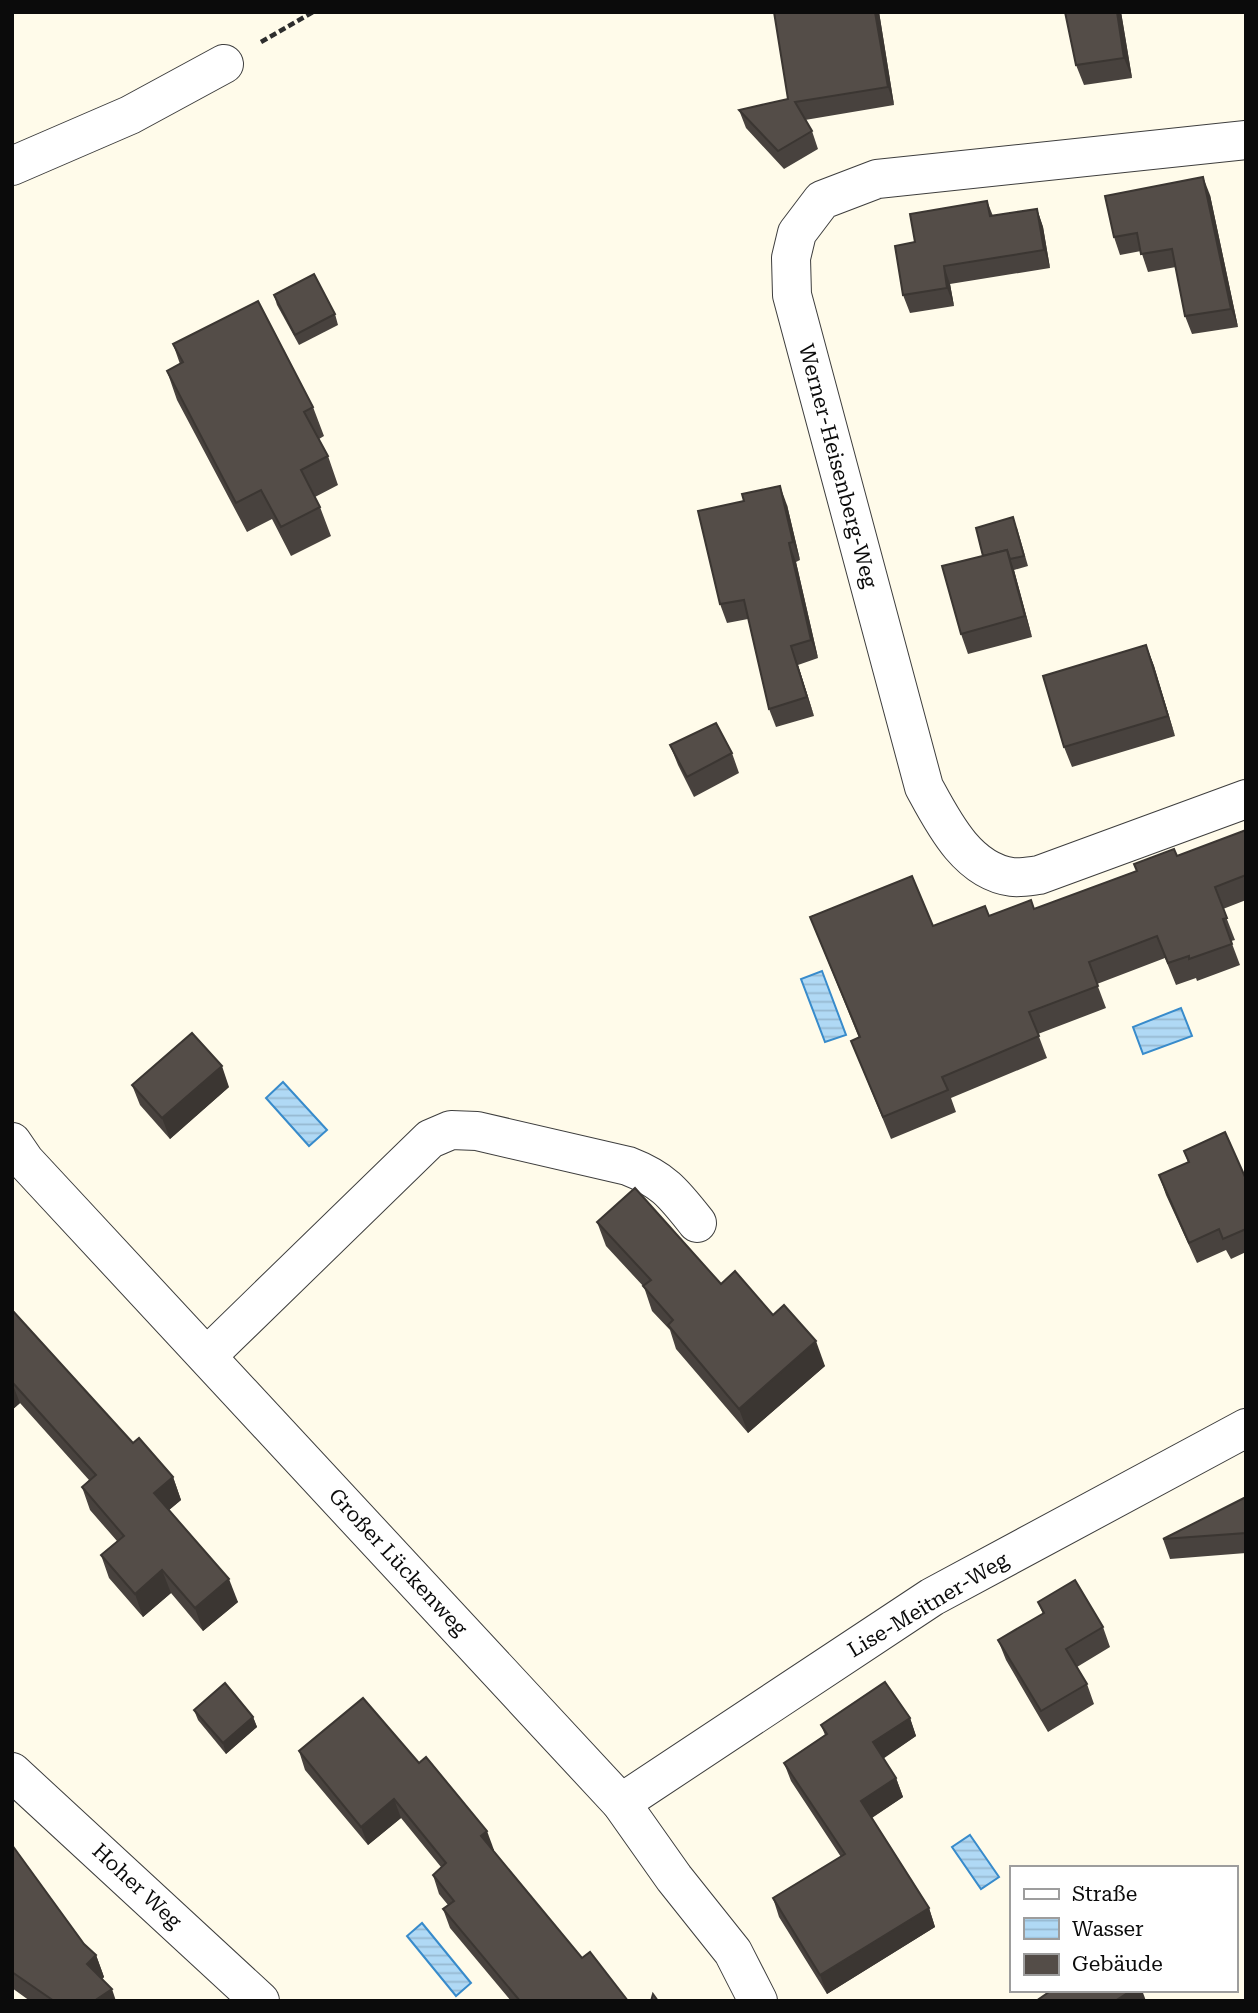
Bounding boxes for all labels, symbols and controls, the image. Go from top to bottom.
street label: Werner-Heisenberg-Weg [794,341,882,591]
street label: Großer Lückenweg [324,1484,472,1640]
street label: Lise-Meitner-Weg [844,1548,1013,1662]
street label: Hoher Weg [87,1839,187,1933]
legend [1010,1866,1237,1992]
text: Straße [1072,1882,1137,1906]
text: Wasser [1072,1917,1144,1941]
text: Gebäude [1072,1952,1163,1976]

